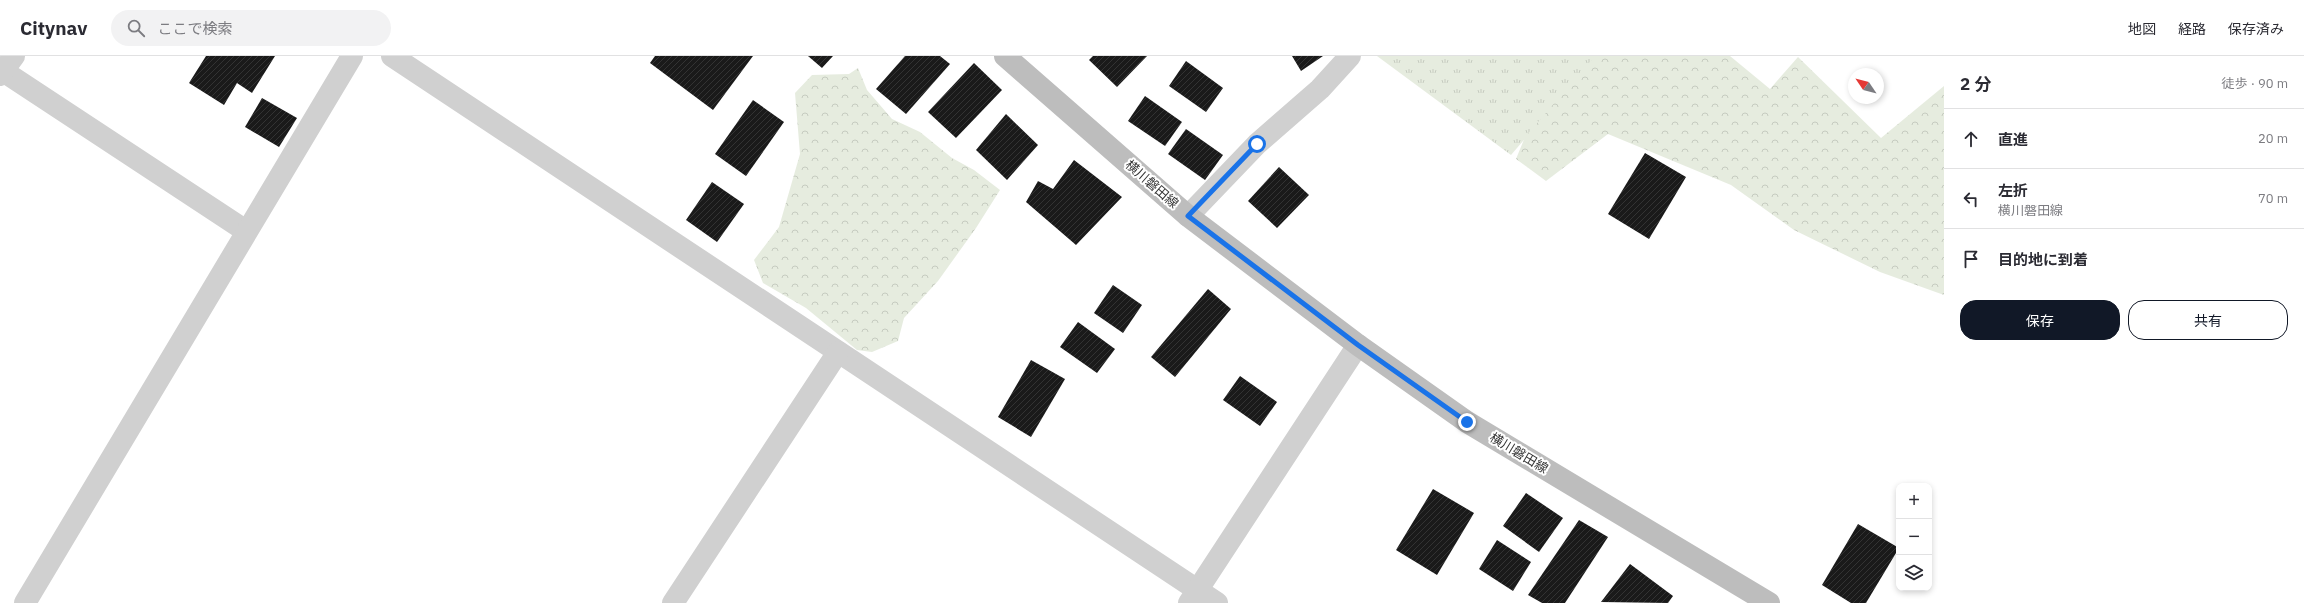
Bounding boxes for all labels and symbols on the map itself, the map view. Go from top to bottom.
north arrow [1848,68,1884,104]
route start [1248,135,1266,153]
street label: 横川磐田線 [1122,156,1182,212]
route end [1458,413,1476,431]
street label: 横川磐田線 [1487,429,1551,477]

